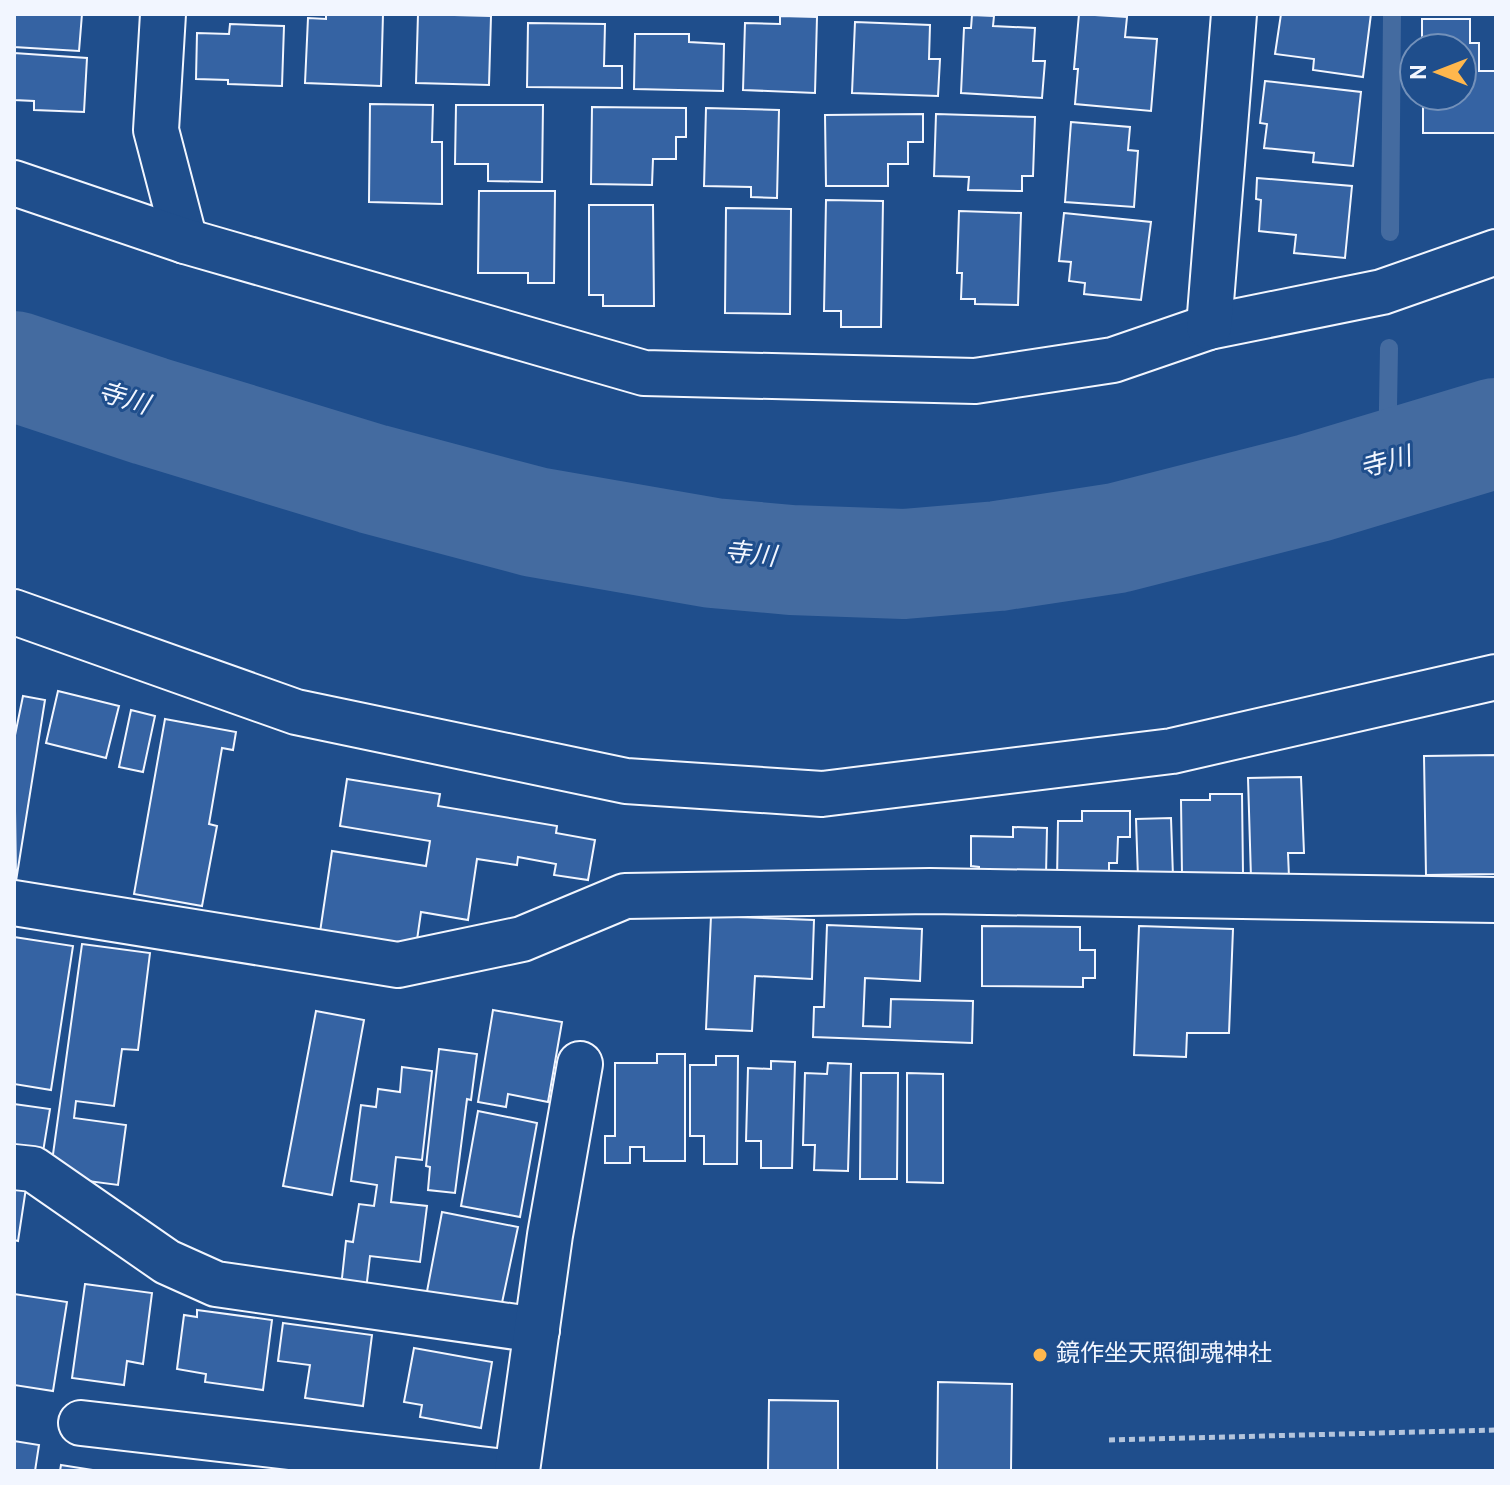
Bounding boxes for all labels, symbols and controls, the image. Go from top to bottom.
north arrow [1398,32,1478,112]
text: N [1407,64,1434,80]
water label: 寺川 [93,377,156,424]
water label: 寺川 [1357,441,1418,487]
water label: 寺川 [722,537,781,575]
place label: 鏡作坐天照御魂神社 [1056,1340,1272,1370]
marker: 鏡作坐天照御魂神社 [1031,1346,1049,1364]

